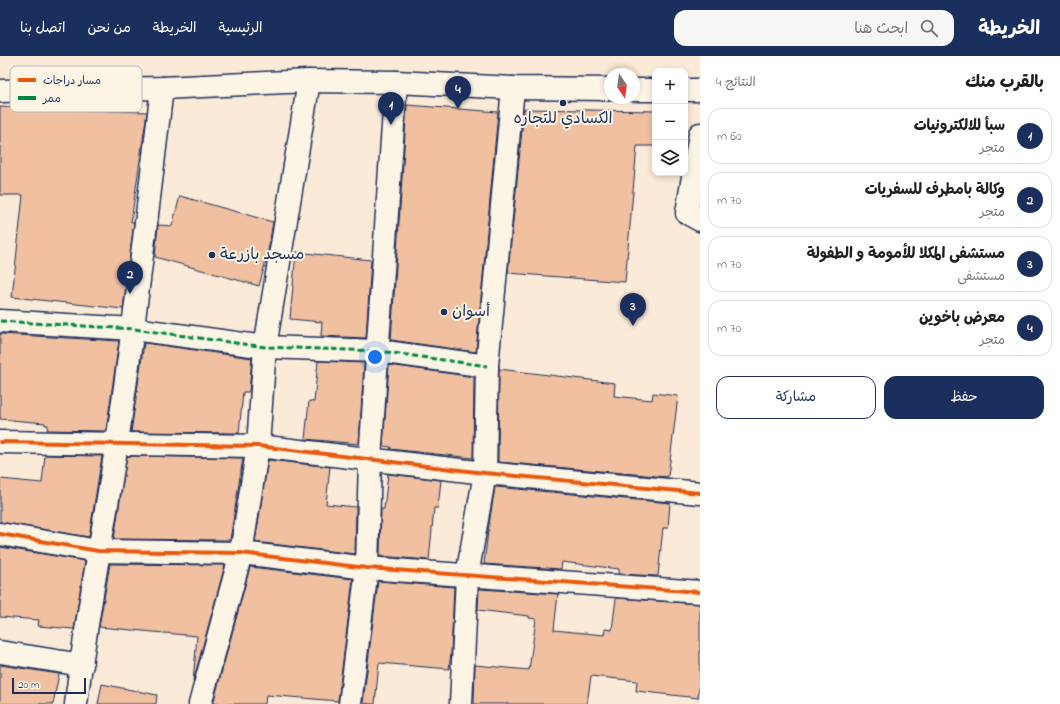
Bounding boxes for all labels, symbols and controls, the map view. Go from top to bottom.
search box [674,10,954,46]
text: الخريطة [978,16,1040,43]
icon: search [918,17,940,39]
text: اتصل بنا [20,18,65,39]
text: من نحن [87,18,131,39]
text: الخريطة [153,18,197,39]
text: الرئيسية [219,18,263,39]
text: ابحث هنا [854,18,908,40]
legend [10,66,142,112]
north arrow [604,68,640,104]
map controls [652,68,688,176]
button: + [652,68,688,104]
text: بالقرب منك [965,70,1044,95]
text: مسار دراجات [43,73,101,89]
text: النتائج: 4 [716,73,756,92]
pin: 4 [445,76,471,109]
text: ممر [42,91,61,107]
pin: 1 [378,92,404,125]
marker: الكسادي للتجاره [558,98,568,108]
button: − [652,104,688,140]
place label: الكسادي للتجاره [513,107,613,131]
text: سبأ للالكترونيات [914,115,1005,137]
text: 60 m [717,127,742,146]
text: 1 [1028,127,1032,146]
text: متجر [980,139,1005,158]
button: layers [652,140,688,176]
text: وكالة بامطرف للسفريات [865,179,1005,201]
text: 70 m [717,191,741,210]
text: 2 [1027,191,1033,210]
text: متجر [980,203,1005,222]
place label: مسجد بازرعة [220,243,304,267]
text: مستشفى المكلا للأمومة و الطفولة [807,243,1005,265]
marker: مسجد بازرعة [207,250,217,260]
text: 70 m [717,255,741,274]
text: 3 [1027,255,1033,274]
pin: 2 [117,261,143,294]
text: مستشفى [957,267,1005,286]
pin: 3 [620,293,646,326]
place label: أسوان [452,300,490,324]
marker: أسوان [439,307,449,317]
text: معرض باخوين [919,307,1005,329]
text: 70 m [717,319,741,338]
text: 4 [1027,319,1033,338]
text: متجر [980,331,1005,350]
your location [365,347,385,367]
button: مشاركة [716,376,876,419]
button: حفظ [884,376,1044,419]
scale bar [12,676,86,695]
text: 20 m [18,677,40,693]

